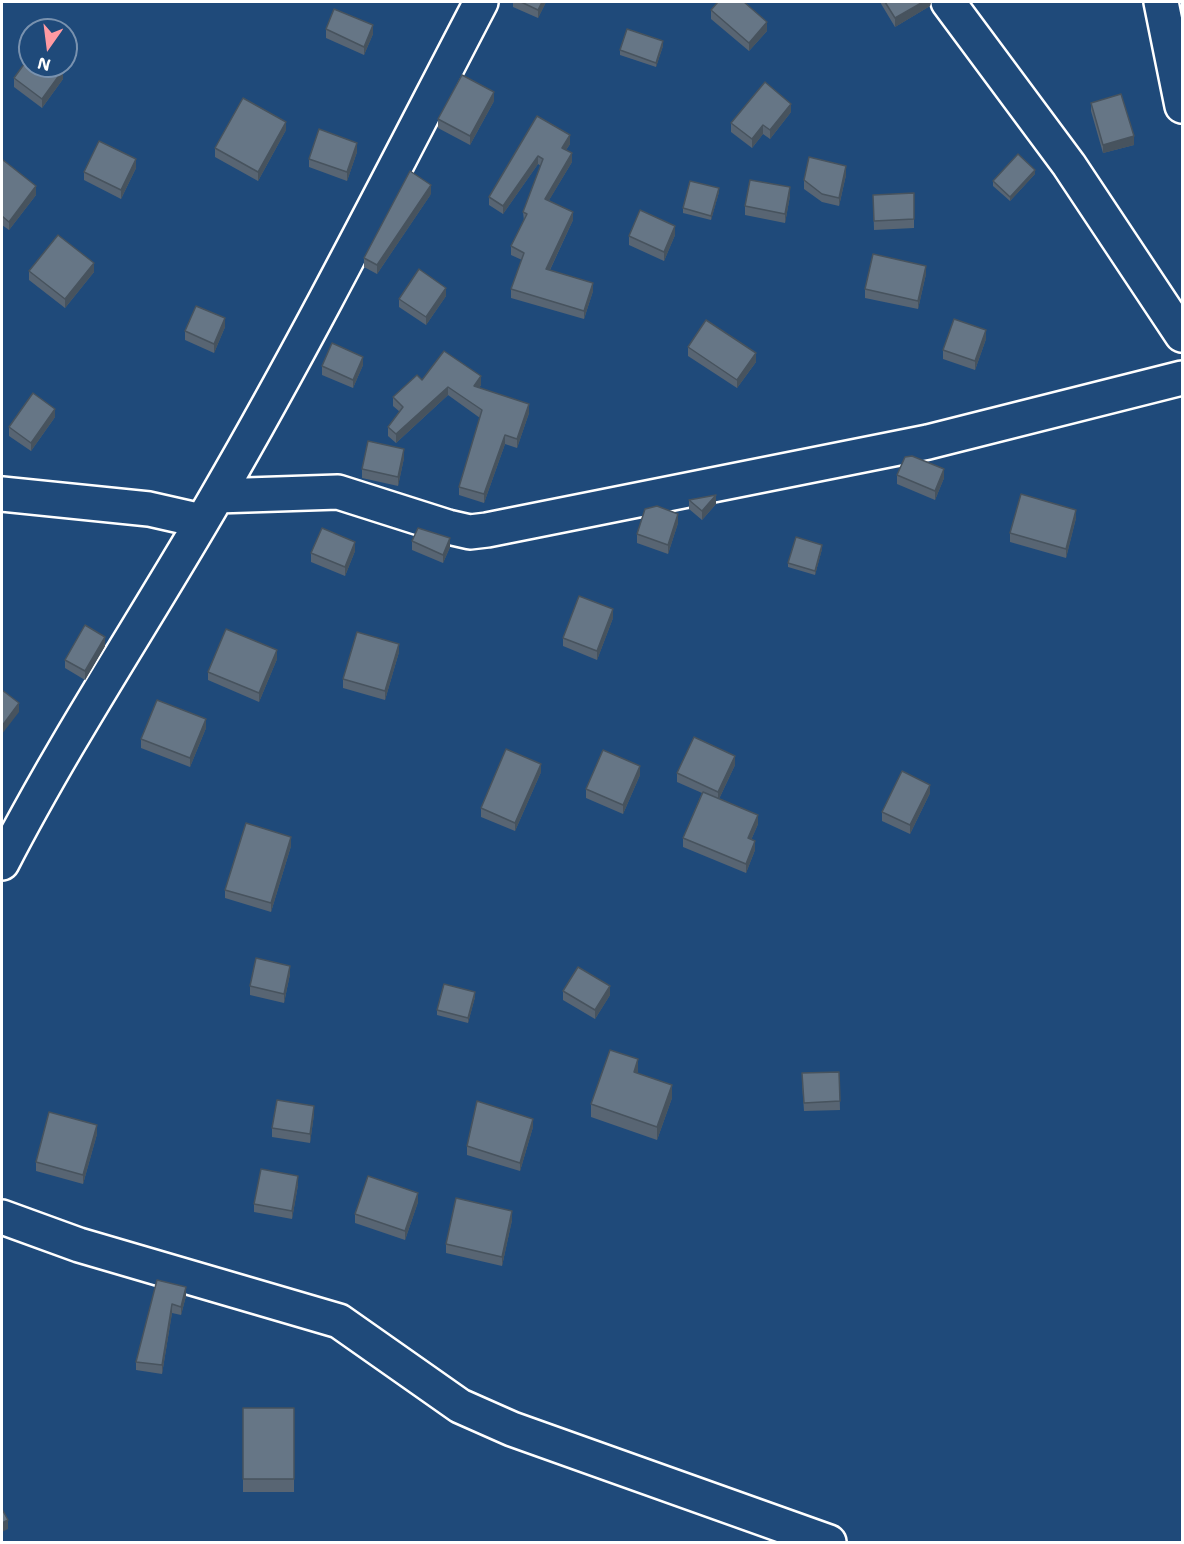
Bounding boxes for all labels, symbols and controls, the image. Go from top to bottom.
north arrow [18,18,78,78]
text: N [35,52,53,76]

